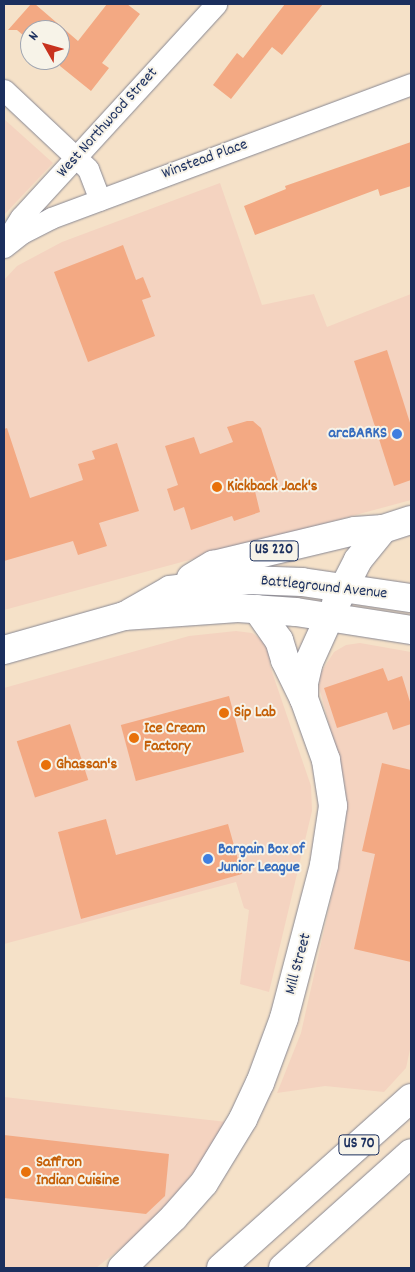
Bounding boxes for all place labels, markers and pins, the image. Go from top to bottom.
place label: arcBARKS [329,424,387,444]
marker: arcBARKS [391,428,403,440]
place label: Kickback Jack's [227,477,318,497]
marker: Kickback Jack's [211,481,223,493]
place label: Sip Lab [234,703,276,723]
marker: Sip Lab [218,707,230,719]
place label: Ice Cream Factory [144,719,205,757]
marker: Ice Cream Factory [128,732,140,744]
place label: Ghassan's [56,755,117,775]
marker: Ghassan's [40,759,52,771]
place label: Bargain Box of Junior League [218,840,305,878]
marker: Bargain Box of Junior League [202,853,214,865]
place label: Saffron Indian Cuisine [36,1153,119,1191]
marker: Saffron Indian Cuisine [20,1166,32,1178]

